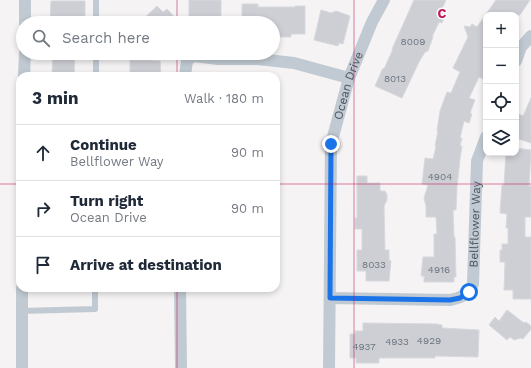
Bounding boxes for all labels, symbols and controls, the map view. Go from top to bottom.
text: C [438,6,447,21]
map controls [483,12,519,156]
button: + [483,12,519,48]
search box [16,16,280,60]
icon: search [30,27,52,49]
text: Search here [62,29,150,47]
house number: 8009 [401,36,425,47]
button: − [483,48,519,84]
street label: Ocean Drive [331,49,366,121]
house number: 8013 [384,73,406,84]
button: locate [483,84,519,120]
text: 3 min [32,88,78,108]
text: Walk · 180 m [184,91,264,106]
button: layers [483,120,519,156]
route end [322,135,340,153]
text: Continue [70,136,137,154]
icon: ahead [32,142,54,164]
text: 90 m [231,145,264,160]
text: Bellflower Way [70,154,164,169]
house number: 4904 [428,171,452,182]
street label: Bellflower Way [467,180,483,268]
text: Turn right [70,192,143,210]
icon: right [32,198,54,220]
text: 90 m [231,201,264,216]
text: Ocean Drive [70,210,147,225]
icon: arrive [32,254,54,276]
text: Arrive at destination [70,256,222,274]
house number: 8033 [362,259,386,270]
house number: 4916 [428,264,450,275]
route start [460,283,478,301]
house number: 4929 [417,335,441,346]
house number: 4933 [385,336,409,347]
house number: 4937 [352,341,376,352]

